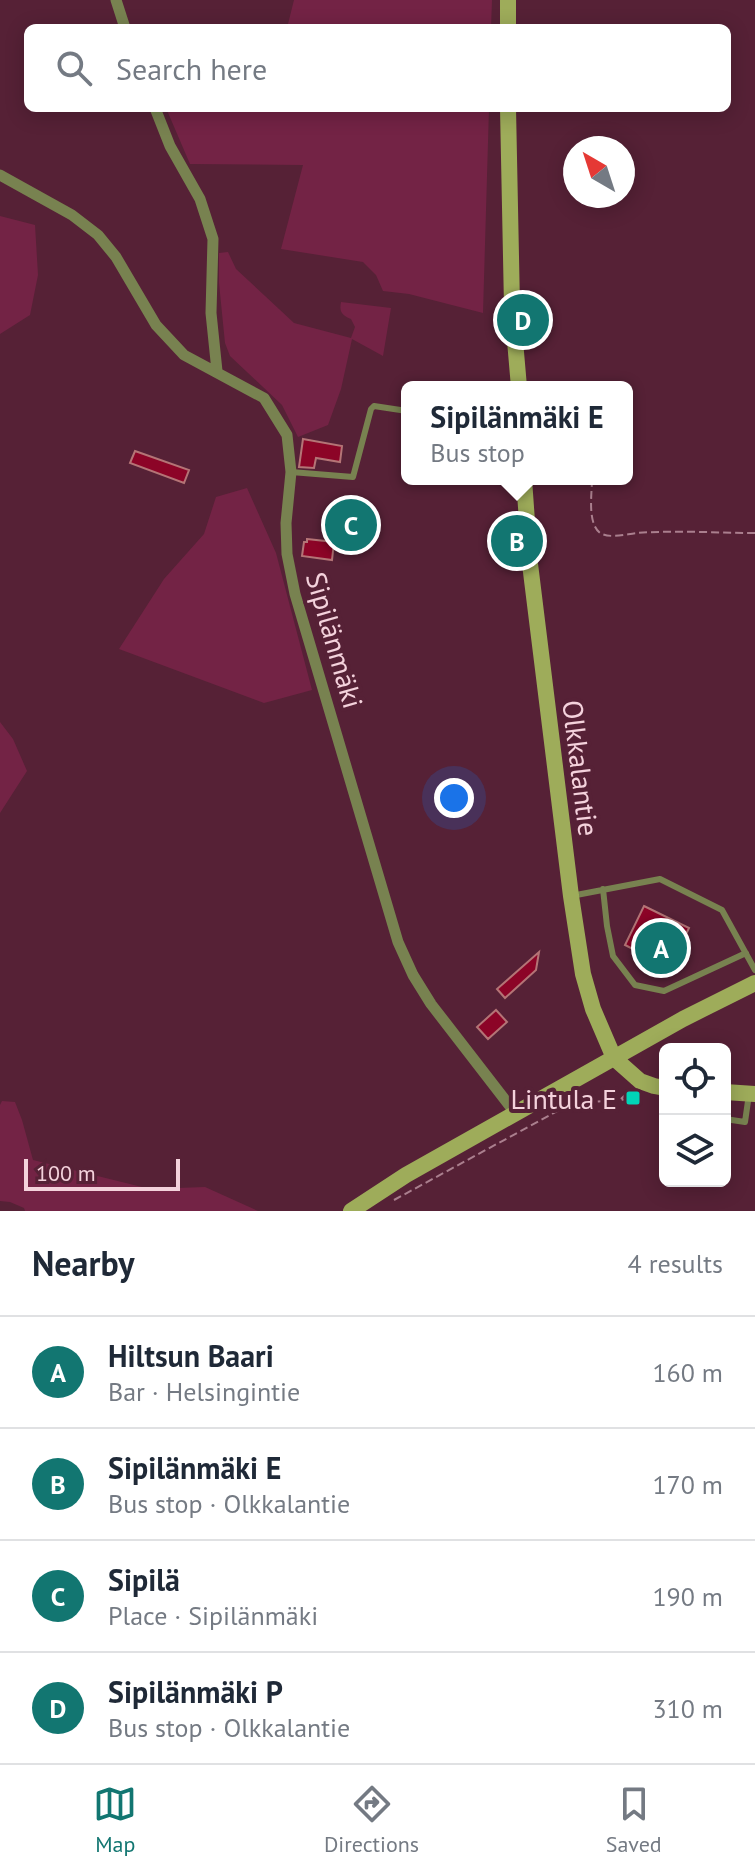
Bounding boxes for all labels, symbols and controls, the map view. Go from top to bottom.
search box [24,24,731,112]
icon: search [52,46,96,90]
text: Search here [116,49,267,88]
north arrow [563,136,635,208]
pin: D [497,290,549,350]
popup [401,381,633,485]
text: Sipilänmäki E [430,397,604,436]
text: Bus stop [430,436,525,469]
pin: C [325,495,377,555]
pin: B [491,511,543,571]
street label: Sipilänmäki [298,568,372,712]
street label: Olkkalantie [554,698,608,838]
your location [434,778,474,818]
pin: A [635,918,687,978]
map controls [659,1043,731,1187]
button: locate [659,1043,731,1115]
place label: Lintula E [511,1080,617,1117]
marker: Lintula E [624,1089,642,1107]
button: layers [659,1115,731,1187]
scale bar [24,1155,180,1191]
text: 100 m [36,1159,96,1187]
text: Nearby [32,1241,134,1285]
text: 4 results [628,1247,723,1280]
text: Hiltsun Baari [108,1336,274,1375]
text: A [50,1356,66,1389]
text: 160 m [652,1356,723,1389]
text: Bar · Helsingintie [108,1375,300,1408]
text: Sipilänmäki E [108,1448,281,1487]
text: B [50,1468,66,1501]
text: 170 m [652,1468,723,1501]
text: Bus stop · Olkkalantie [108,1487,350,1520]
text: Sipilä [108,1560,180,1599]
text: C [51,1580,65,1613]
text: 190 m [652,1580,723,1613]
text: Place · Sipilänmäki [108,1599,318,1632]
text: Sipilänmäki P [108,1672,283,1711]
text: D [50,1692,66,1725]
text: 310 m [652,1692,723,1725]
text: Bus stop · Olkkalantie [108,1711,350,1744]
tab: Map [93,1782,137,1858]
tab: Directions [324,1782,419,1858]
tab: Saved [606,1782,662,1858]

